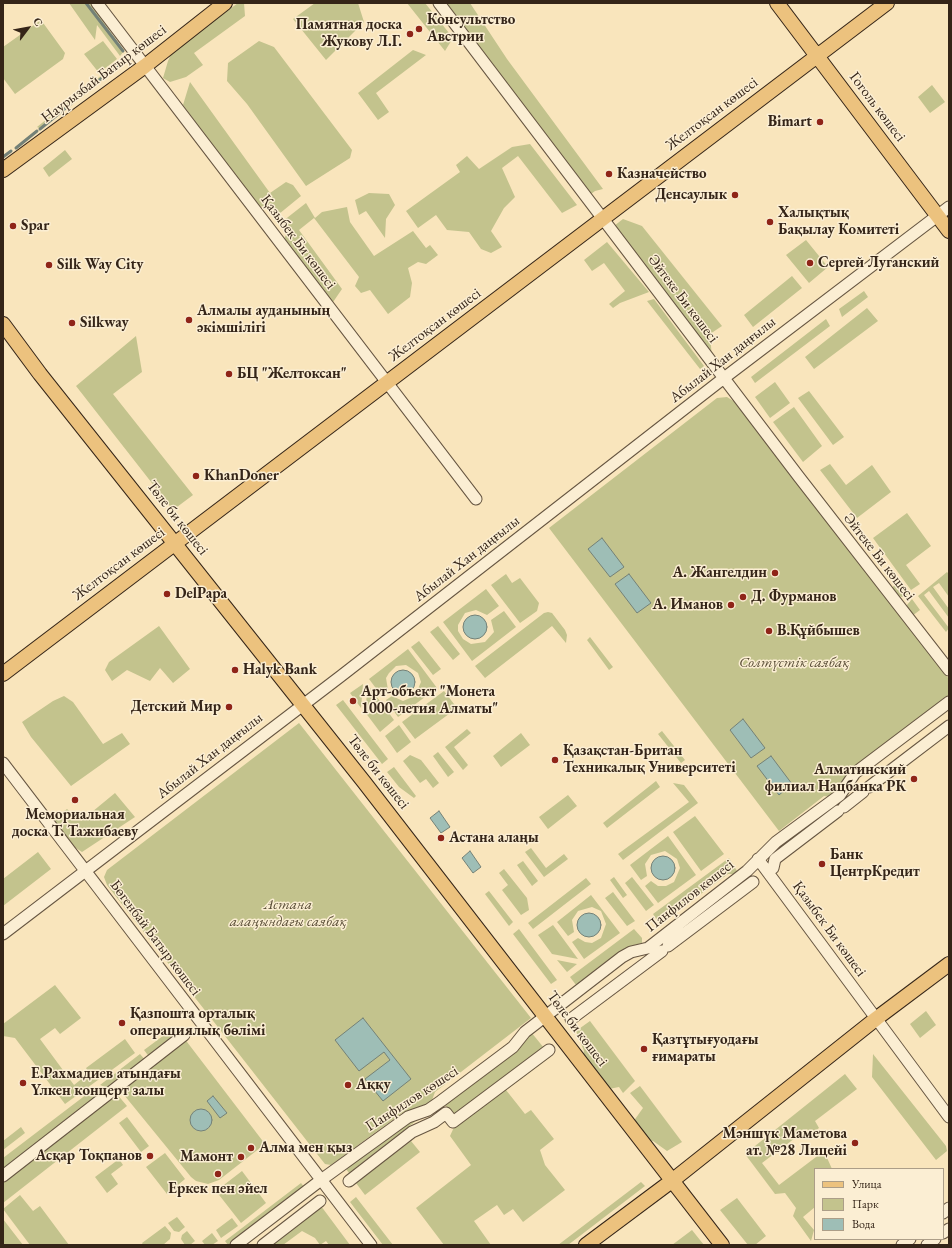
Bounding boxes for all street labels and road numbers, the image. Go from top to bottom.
street label: Наурызбай Батыр көшесі [38,21,170,127]
street label: Гоголь көшесі [845,69,909,145]
street label: Желтоқсан көшесі [662,73,762,155]
street label: Қазыбек Би көшесі [257,191,339,293]
street label: Әйтеке Би көшесі [644,251,722,347]
street label: Желтоқсан көшесі [385,284,485,366]
street label: Абылай Хан даңғылы [667,313,779,407]
street label: Төле би көшесі [142,477,212,559]
street label: Әйтеке Би көшесі [839,510,919,604]
street label: Абылай Хан даңғылы [411,512,523,606]
street label: Желтоқсан көшесі [69,523,169,605]
street label: Абылай Хан даңғылы [154,709,266,803]
street label: Төле би көшесі [343,731,413,813]
street label: Панфилов көшесі [642,856,738,936]
street label: Бөгенбай Батыр көшесі [106,877,204,999]
street label: Қазыбек Би көшесі [788,878,870,980]
street label: Төле би көшесі [543,988,611,1070]
street label: Панфилов көшесі [362,1062,462,1136]

